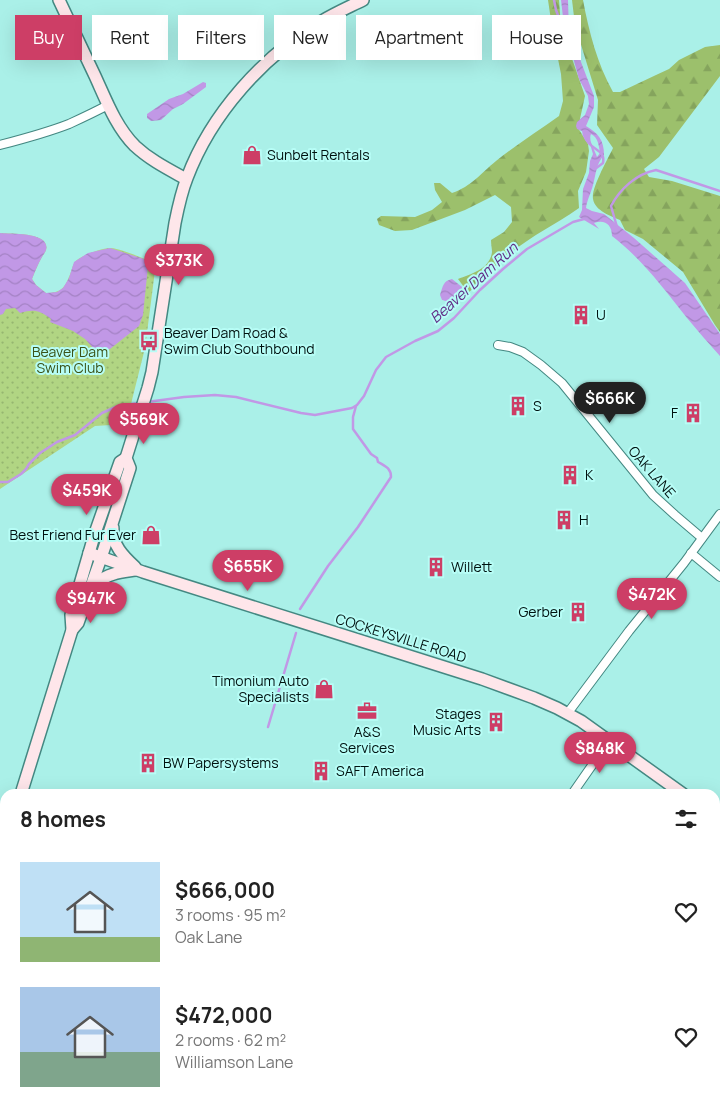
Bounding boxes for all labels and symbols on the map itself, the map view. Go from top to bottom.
shop icon: Sunbelt Rentals [241,144,263,166]
place label: Sunbelt Rentals [267,145,370,164]
water label: Beaver Dam Run [425,237,523,328]
pin: $373K [144,244,214,286]
building icon: U [570,304,592,326]
place label: U [596,305,606,324]
place label: Beaver Dam Road & Swim Club Southbound [164,323,315,358]
bus stop icon: Beaver Dam Road & Swim Club Southbound [138,330,160,352]
park label: Beaver Dam Swim Club [32,342,108,377]
pin: $666K [575,382,645,424]
building icon: S [507,395,529,417]
place label: S [533,396,542,415]
pin: $569K [109,402,179,445]
building icon: F [682,402,704,424]
place label: F [671,403,678,422]
street label: OAK LANE [624,442,680,502]
building icon: K [559,464,581,486]
place label: K [585,465,594,484]
pin: $459K [52,474,122,516]
building icon: H [553,509,575,531]
place label: H [579,510,589,529]
shop icon: Best Friend Fur Ever [140,524,162,546]
place label: Best Friend Fur Ever [10,525,136,544]
pin: $655K [213,550,283,592]
building icon: Willett [425,556,447,578]
place label: Willett [451,557,492,576]
pin: $472K [617,578,687,620]
pin: $947K [56,582,126,624]
building icon: Gerber [567,601,589,623]
place label: Gerber [518,602,563,621]
street label: COCKEYSVILLE ROAD [333,609,469,666]
place label: Timonium Auto Specialists [212,671,309,706]
shop icon: Timonium Auto Specialists [313,678,335,700]
office icon: A&S Services [356,700,378,722]
place label: Stages Music Arts [413,704,481,739]
building icon: Stages Music Arts [485,711,507,733]
place label: A&S Services [339,722,395,757]
pin: $848K [565,732,635,774]
building icon: BW Papersystems [137,752,159,774]
place label: BW Papersystems [163,753,279,772]
building icon: SAFT America [310,760,332,782]
place label: SAFT America [336,761,424,780]

